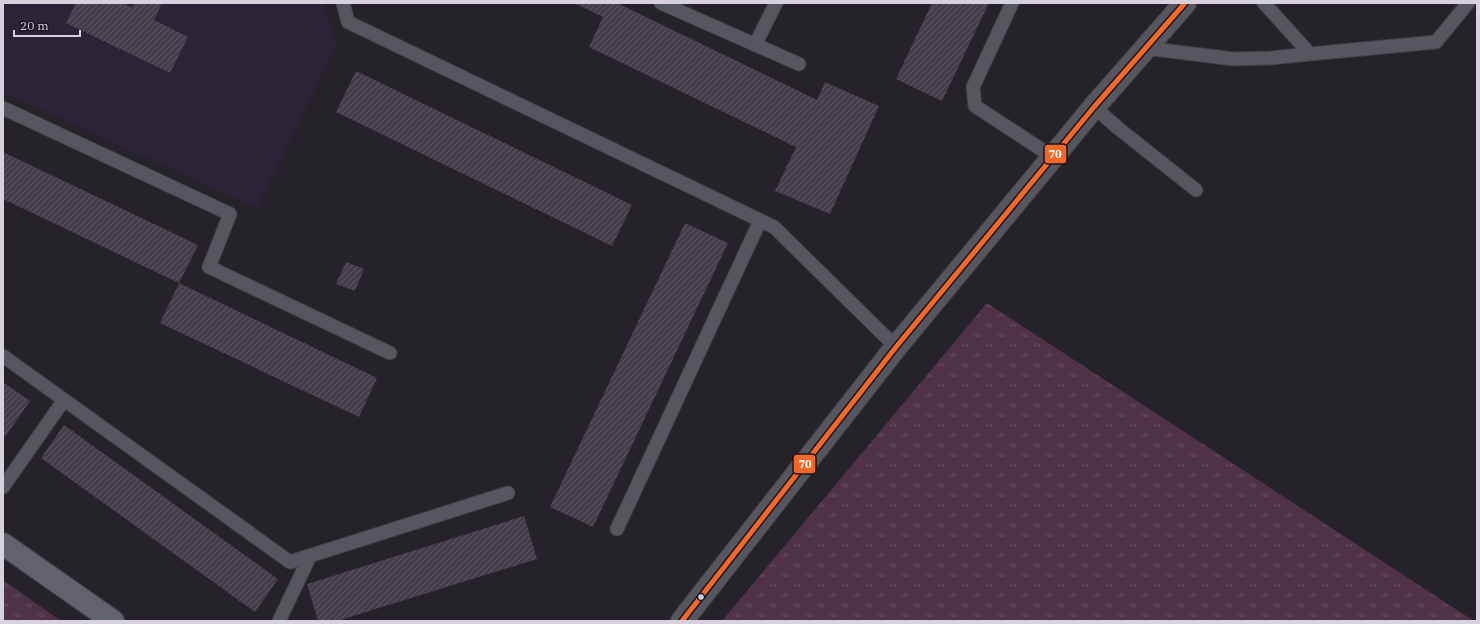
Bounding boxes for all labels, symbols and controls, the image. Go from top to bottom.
scale bar [14,12,80,38]
text: 20 m [20,18,49,33]
line badge: 70 [1044,144,1067,164]
text: 70 [1048,147,1062,161]
line badge: 70 [793,454,816,474]
text: 70 [798,457,812,471]
unlabelled marker [696,592,706,602]

